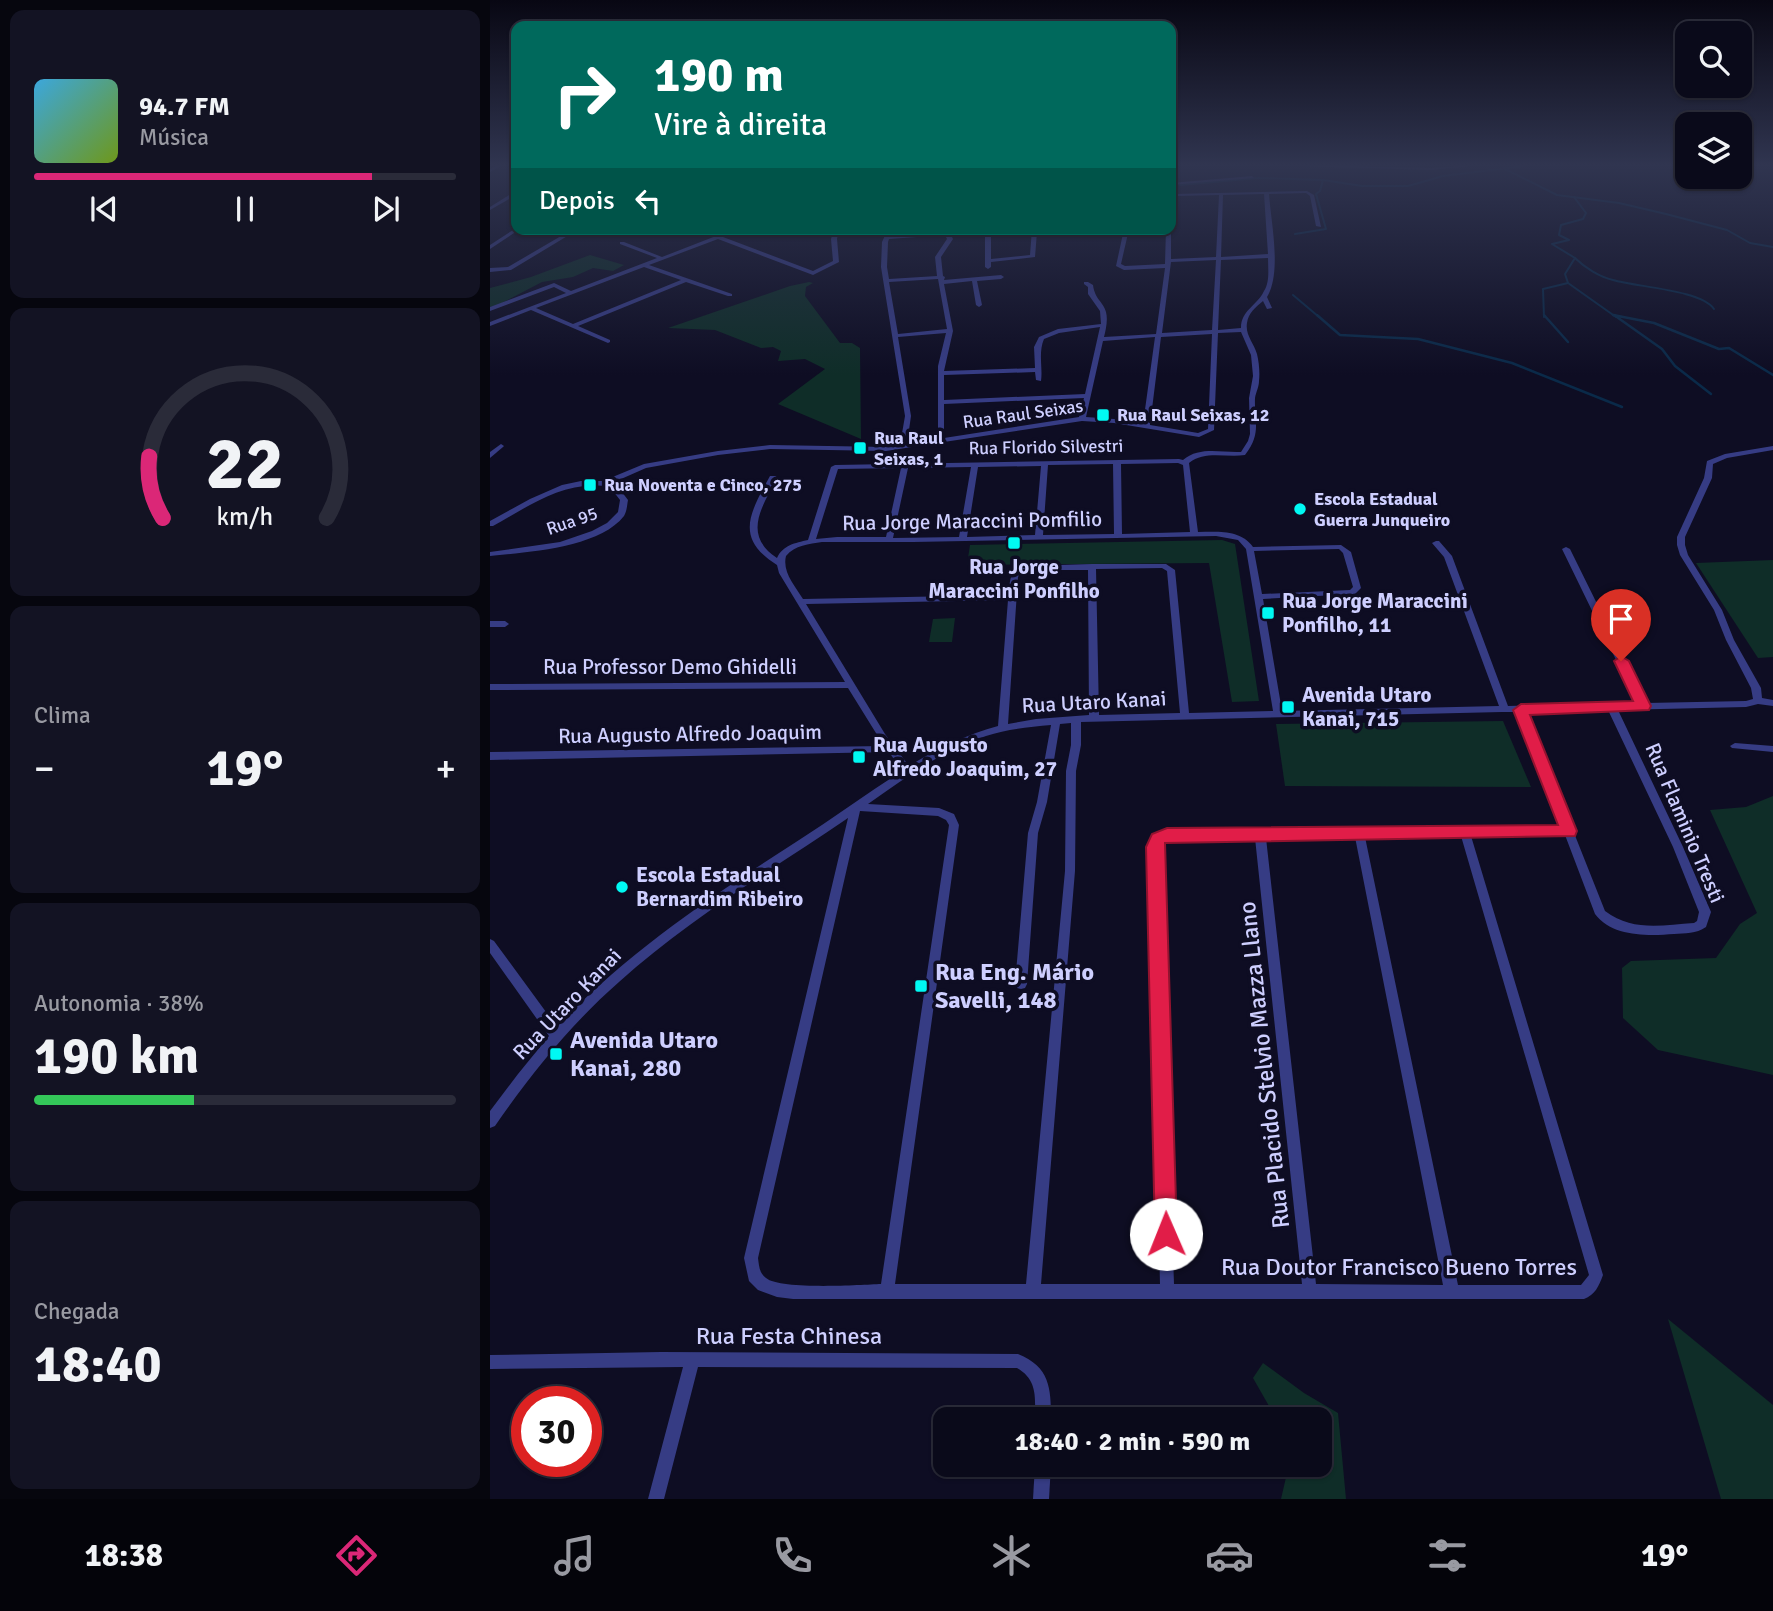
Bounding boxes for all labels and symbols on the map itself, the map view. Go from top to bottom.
street label: Rua Raul Seixas [961,395,1085,433]
place label: Rua Raul Seixas, 12 [1117,404,1269,426]
marker: Rua Raul Seixas, 12 [1095,407,1111,423]
place label: Rua Raul Seixas, 1 [874,427,944,470]
street label: Rua Florido Silvestri [968,435,1124,459]
marker: Rua Raul Seixas, 1 [852,440,868,456]
place label: Rua Noventa e Cinco, 275 [604,474,802,496]
marker: Rua Noventa e Cinco, 275 [582,477,598,493]
place label: Escola Estadual Guerra Junqueiro [1314,488,1450,531]
marker: Escola Estadual Guerra Junqueiro [1292,501,1308,517]
street label: Rua 95 [543,502,601,540]
street label: Rua Jorge Maraccini Pomfilio [842,506,1102,536]
marker: Rua Jorge Maraccini Ponfilho [1006,535,1022,551]
place label: Rua Jorge Maraccini Ponfilho [928,554,1100,604]
place label: Rua Jorge Maraccini Ponfilho, 11 [1282,588,1468,638]
pin [1591,589,1651,661]
marker: Rua Jorge Maraccini Ponfilho, 11 [1260,605,1276,621]
street label: Rua Professor Demo Ghidelli [543,654,797,680]
place label: Avenida Utaro Kanai, 715 [1302,682,1432,732]
street label: Rua Utaro Kanai [1021,685,1167,719]
marker: Avenida Utaro Kanai, 715 [1280,699,1296,715]
street label: Rua Augusto Alfredo Joaquim [558,719,822,749]
place label: Rua Augusto Alfredo Joaquim, 27 [873,732,1057,782]
street label: Rua Flaminio Tresti [1640,739,1730,907]
marker: Rua Augusto Alfredo Joaquim, 27 [851,749,867,765]
place label: Escola Estadual Bernardim Ribeiro [636,862,803,912]
marker: Escola Estadual Bernardim Ribeiro [614,879,630,895]
street label: Rua Placido Stelvio Mazza Llano [1232,900,1296,1230]
street label: Rua Utaro Kanai [507,943,627,1065]
place label: Rua Eng. Mário Savelli, 148 [935,957,1094,1015]
marker: Rua Eng. Mário Savelli, 148 [913,978,929,994]
place label: Avenida Utaro Kanai, 280 [570,1025,718,1083]
marker: Avenida Utaro Kanai, 280 [548,1046,564,1062]
position arrow [1129,1197,1203,1271]
street label: Rua Doutor Francisco Bueno Torres [1221,1252,1577,1282]
street label: Rua Festa Chinesa [696,1321,882,1351]
speed limit sign: 30 [511,1386,602,1477]

